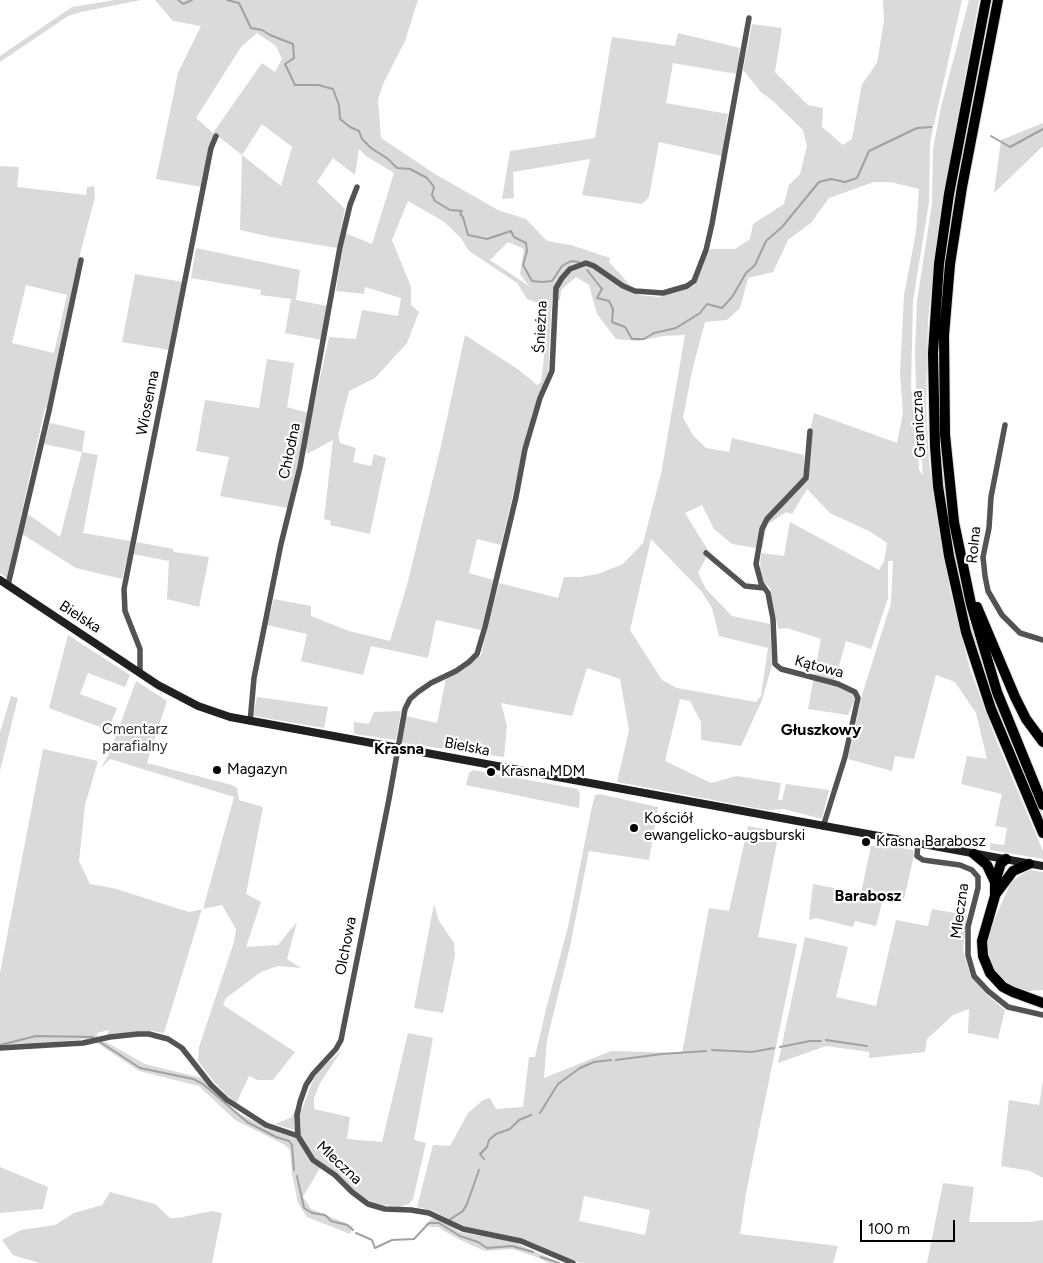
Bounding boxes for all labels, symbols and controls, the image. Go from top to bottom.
street label: Śnieżna [531,300,551,354]
street label: Wiosenna [133,369,163,437]
street label: Graniczna [908,390,930,458]
street label: Chłodna [275,421,305,481]
street label: Rolna [963,525,985,565]
street label: Bielska [56,597,104,637]
street label: Kątowa [793,652,845,682]
district label: Głuszkowy [781,720,861,740]
park label: Cmentarz parafialny [102,721,168,756]
street label: Bielska [443,734,491,760]
district label: Krasna [374,739,424,759]
place label: Magazyn [227,761,287,779]
place label: Krasna MDM [501,763,585,781]
marker: Magazyn [211,764,223,776]
marker: Krasna MDM [485,766,497,778]
place label: Kościół ewangelicko-augsburski [644,810,805,845]
marker: Kościół ewangelicko-augsburski [628,822,640,834]
place label: Krasna Barabosz [876,833,986,851]
marker: Krasna Barabosz [860,836,872,848]
street label: Mleczna [947,882,973,940]
district label: Barabosz [835,886,901,906]
street label: Olchowa [332,915,360,977]
street label: Mleczna [313,1137,365,1189]
scale bar [863,1210,958,1242]
text: 100 m [868,1220,910,1238]

